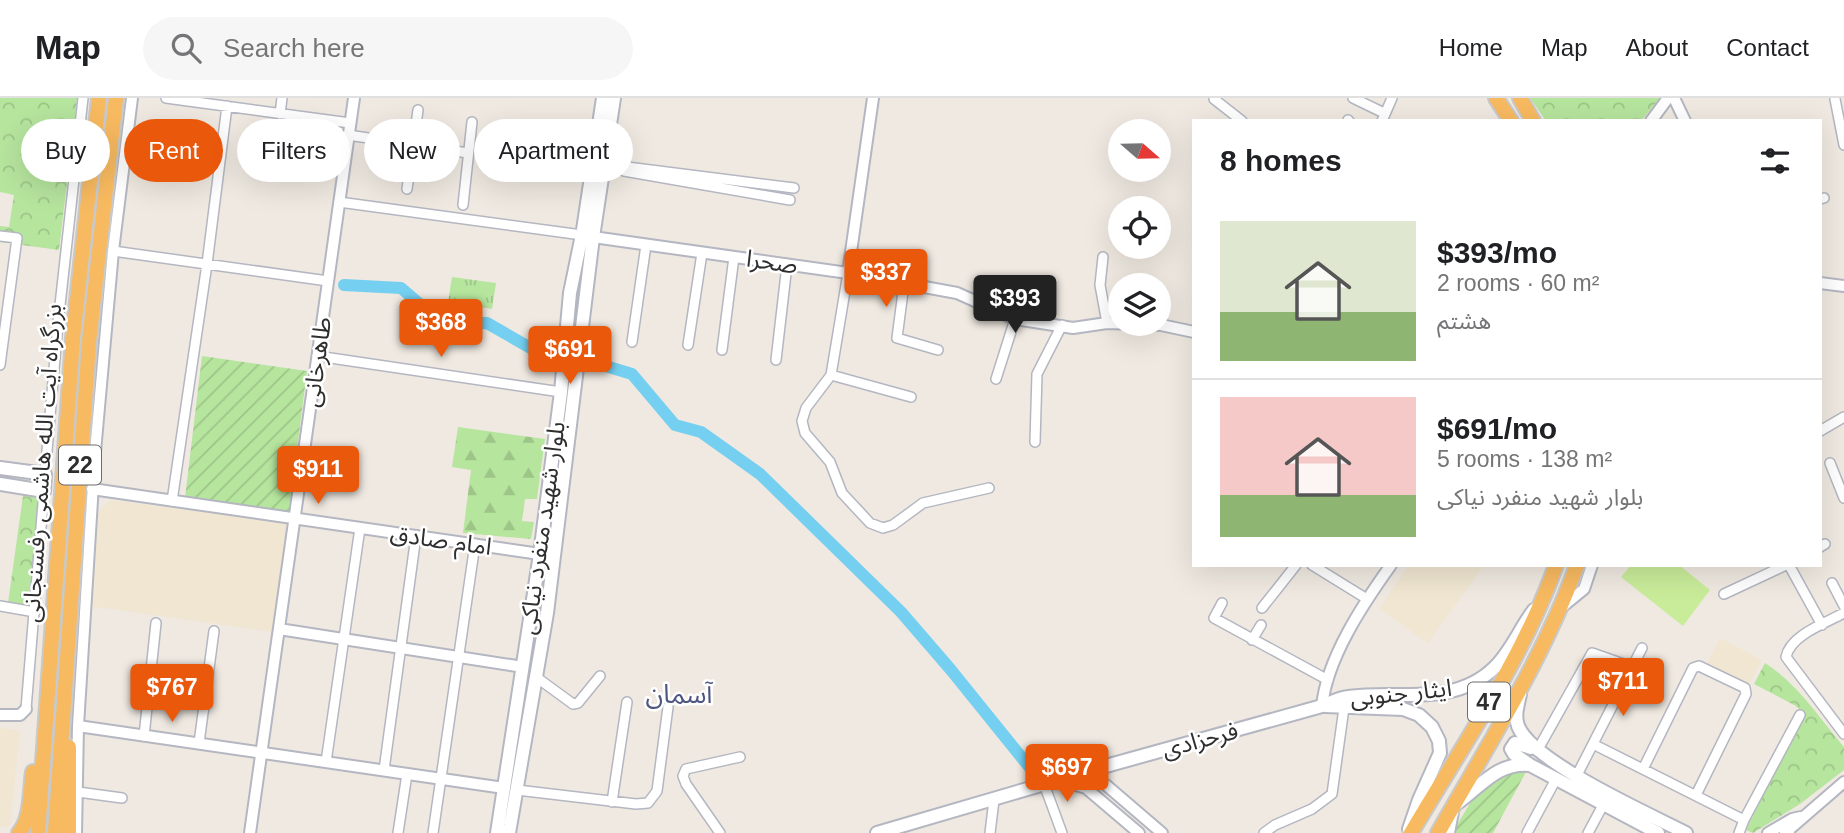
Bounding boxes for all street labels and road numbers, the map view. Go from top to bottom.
street label: صحرا [745,245,799,279]
street label: بزرگراه آیت الله هاشمی رفسنجانی [17,303,67,623]
street label: طاهرخانی [297,315,337,409]
street label: بلوار شهید منفرد نیاکی [513,420,571,636]
road number: 22 [59,446,101,484]
street label: امام صادق [388,519,494,565]
street label: ایثار جنوبی [1349,674,1453,712]
road number: 47 [1468,682,1510,722]
street label: فرحزادی [1159,716,1241,764]

